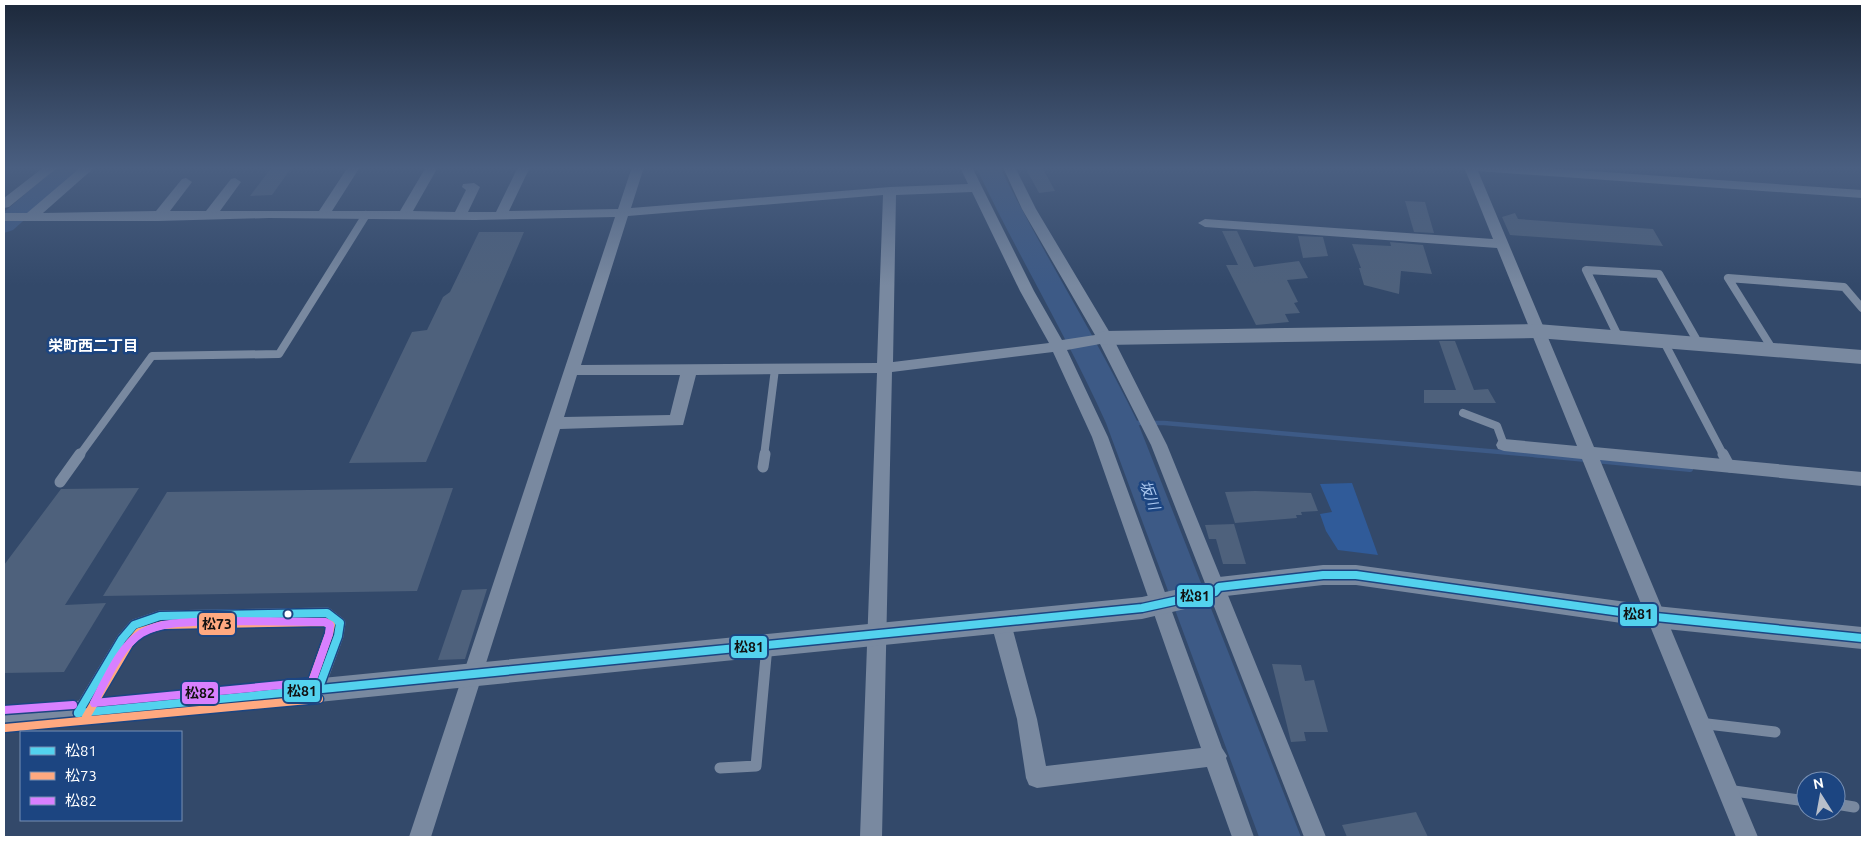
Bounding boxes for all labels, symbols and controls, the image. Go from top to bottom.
district label: 栄町西二丁目 [48,337,138,354]
water label: 坂川 [1137,478,1164,514]
line badge: 松81 [1176,584,1214,608]
text: 松81 [1180,588,1210,604]
line badge: 松81 [1619,603,1658,627]
text: 松81 [1623,606,1653,622]
unlabelled marker [283,609,293,619]
line badge: 松73 [198,612,236,636]
text: 松73 [202,616,232,632]
line badge: 松81 [730,635,768,659]
text: 松81 [734,639,764,655]
line badge: 松81 [283,679,321,703]
line badge: 松82 [181,681,219,705]
text: 松81 [287,683,317,699]
text: 松82 [185,685,215,701]
legend [20,731,182,821]
text: 松81 [65,742,97,759]
text: 松73 [65,767,97,784]
north arrow [1796,771,1846,821]
text: N [1812,774,1825,792]
text: 松82 [65,792,97,809]

